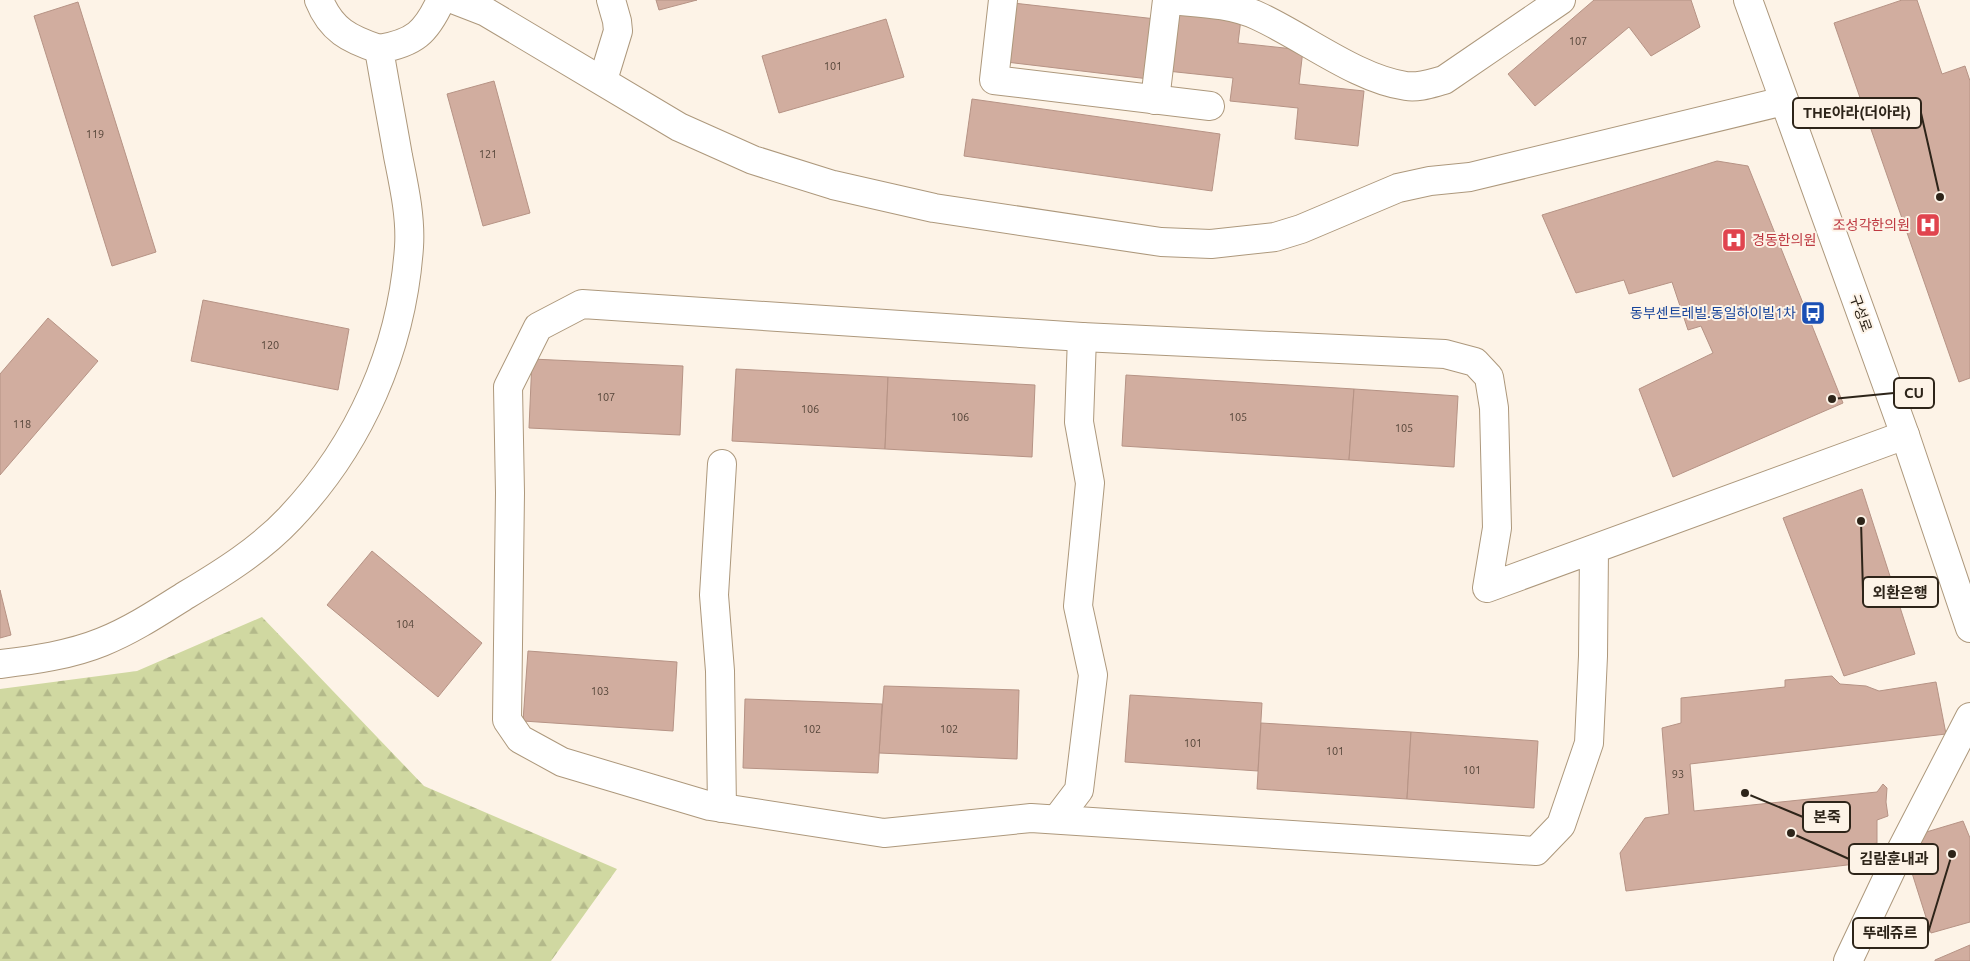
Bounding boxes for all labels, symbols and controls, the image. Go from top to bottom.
house number: 107 [1569,35,1587,47]
house number: 101 [824,60,842,72]
callout: THE아라(더아라) [1793,98,1921,128]
text: THE아라(더아라) [1803,104,1911,121]
house number: 119 [86,128,104,140]
house number: 121 [479,148,497,160]
hospital icon: 조성각한의원 [1915,212,1941,238]
place label: 조성각한의원 [1833,217,1910,233]
hospital icon: 경동한의원 [1721,227,1747,253]
place label: 경동한의원 [1752,232,1816,248]
street label: 구성로 [1847,292,1875,334]
bus stop icon: 동부센트레빌.동일하이빌1차 [1800,300,1826,326]
place label: 동부센트레빌.동일하이빌1차 [1630,305,1796,321]
house number: 120 [261,339,279,351]
callout: CU [1894,378,1934,408]
text: CU [1904,384,1924,401]
house number: 107 [597,391,615,403]
house number: 106 [801,403,819,415]
house number: 106 [951,411,969,423]
house number: 105 [1229,411,1247,423]
house number: 118 [13,418,31,430]
house number: 105 [1395,422,1413,434]
callout: 외환은행 [1863,577,1938,607]
text: 외환은행 [1872,584,1928,601]
house number: 104 [396,618,414,630]
house number: 103 [591,685,609,697]
house number: 102 [803,723,821,735]
house number: 102 [940,723,958,735]
house number: 101 [1184,737,1202,749]
house number: 101 [1326,745,1344,757]
house number: 101 [1463,764,1481,776]
house number: 93 [1672,768,1684,780]
callout: 본죽 [1803,802,1850,832]
text: 본죽 [1813,808,1841,825]
callout: 김람훈내과 [1849,844,1938,874]
text: 김람훈내과 [1859,850,1929,867]
callout: 뚜레쥬르 [1853,918,1928,948]
text: 뚜레쥬르 [1862,924,1918,941]

